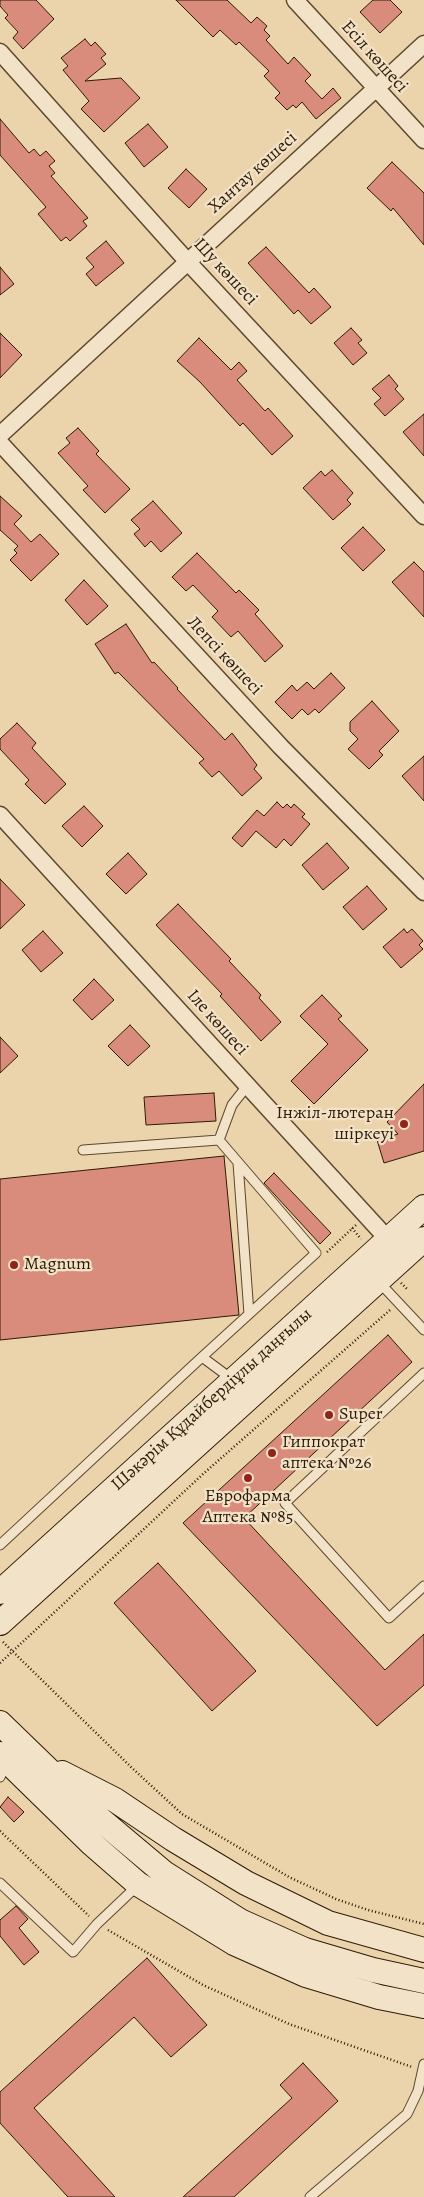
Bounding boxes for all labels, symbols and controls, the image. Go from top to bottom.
street label: Есіл көшесі [336,17,412,97]
street label: Хантау көшесі [204,127,302,219]
street label: Шу көшесі [188,234,262,310]
street label: Лепсі көшесі [182,612,266,700]
street label: Іле көшесі [182,986,252,1060]
place label: Інжіл-лютеран шіркеуі [276,1103,394,1146]
marker: Інжіл-лютеран шіркеуі [398,1118,410,1130]
place label: Magnum [24,1254,91,1276]
marker: Magnum [8,1259,20,1271]
street label: Шәкәрім Құдайбердіұлы даңғылы [107,1304,317,1496]
place label: Super [339,1404,383,1426]
marker: Super [323,1409,335,1421]
place label: Гиппократ аптека №26 [282,1432,372,1475]
marker: Гиппократ аптека №26 [266,1447,278,1459]
marker: Еврофарма Аптека №85 [242,1472,254,1484]
place label: Еврофарма Аптека №85 [202,1486,294,1528]

